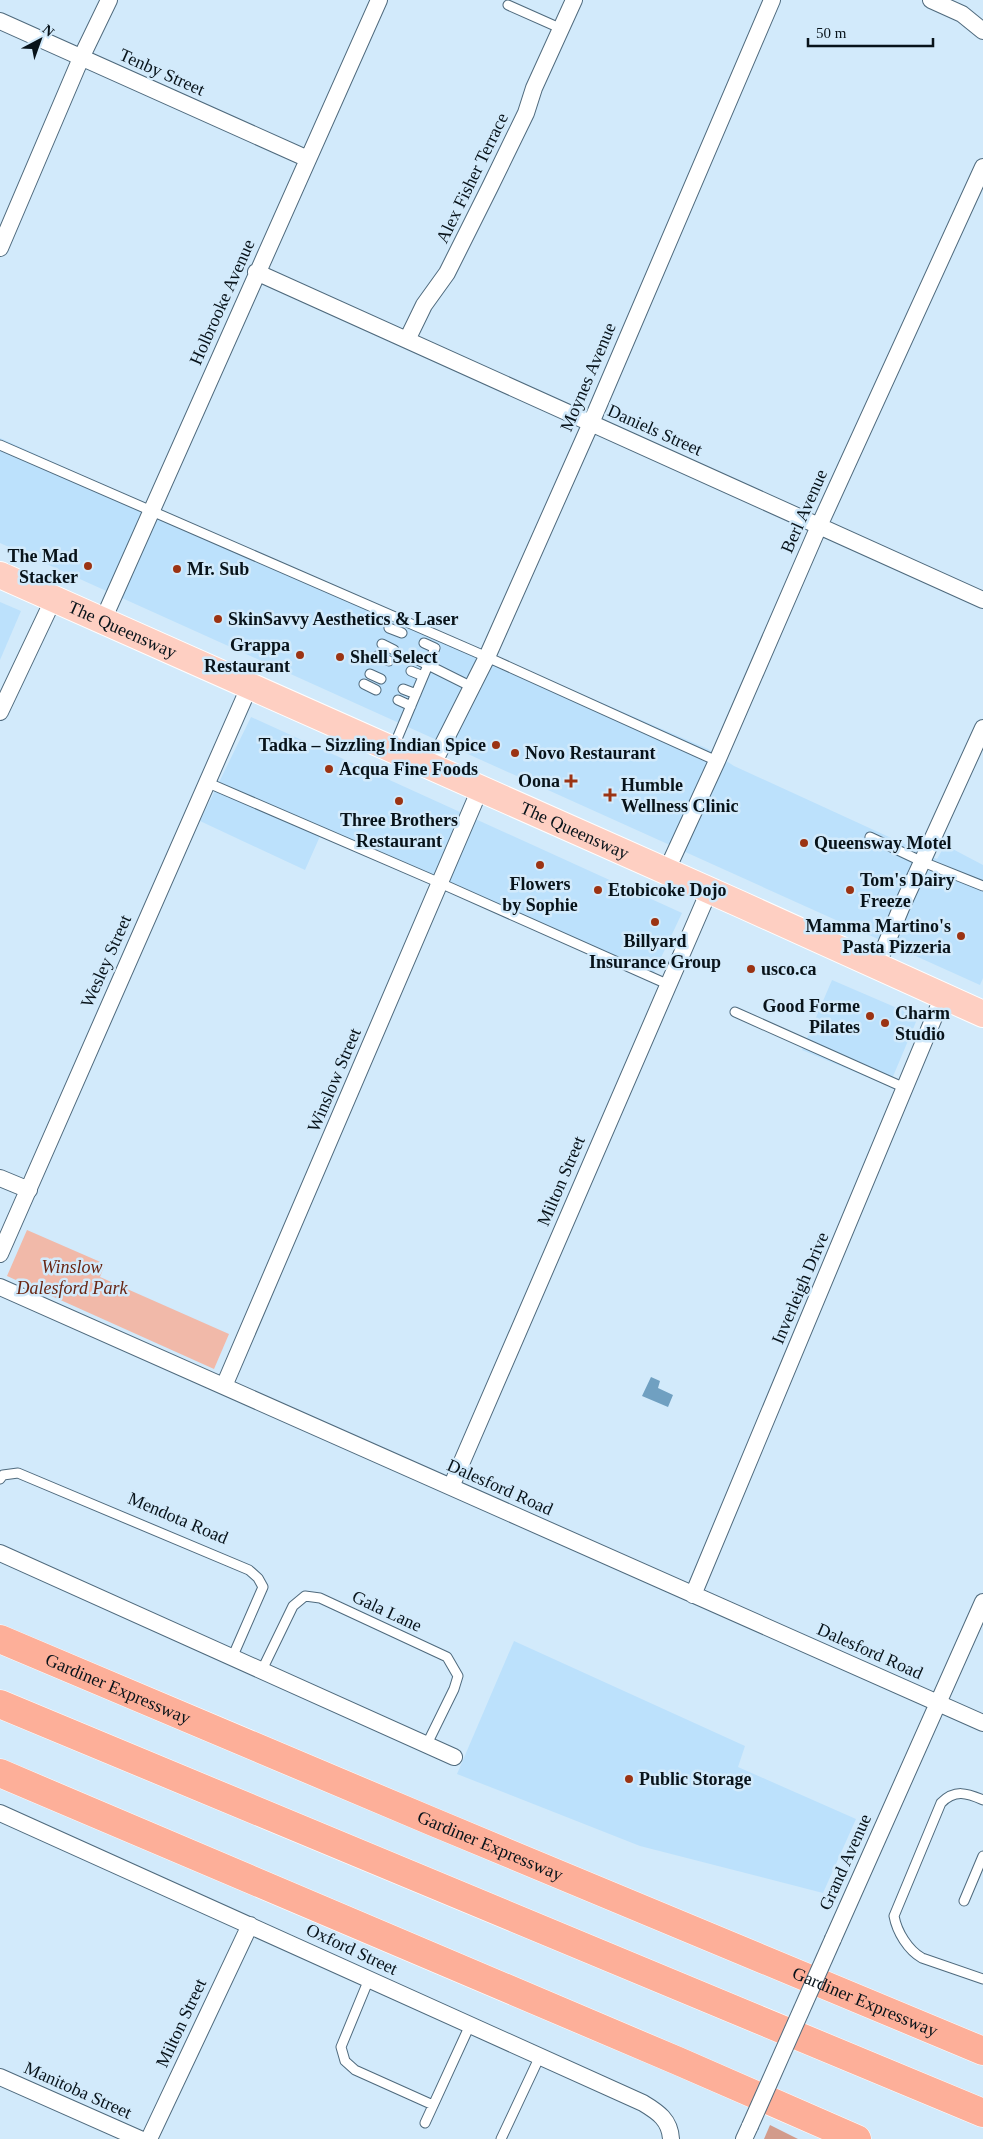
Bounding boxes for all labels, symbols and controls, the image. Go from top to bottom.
north arrow [15,15,65,65]
scale bar [808,15,933,47]
text: N [39,22,57,40]
text: 50 m [816,25,847,41]
street label: Tenby Street [116,44,208,100]
street label: Alex Fisher Terrace [432,110,512,246]
street label: Holbrooke Avenue [185,236,259,368]
street label: Moynes Avenue [556,320,620,434]
street label: Daniels Street [605,400,705,460]
street label: Berl Avenue [777,466,831,556]
place label: The Mad Stacker [7,546,78,587]
place label: Mr. Sub [187,559,249,579]
marker: The Mad Stacker [82,560,94,572]
marker: Mr. Sub [171,563,183,575]
street label: The Queensway [65,597,180,662]
place label: SkinSavvy Aesthetics & Laser [228,609,459,629]
marker: SkinSavvy Aesthetics & Laser [212,613,224,625]
place label: Grappa Restaurant [204,635,290,676]
place label: Shell Select [350,647,438,667]
marker: Grappa Restaurant [294,649,306,661]
marker: Shell Select [334,651,346,663]
place label: Tadka – Sizzling Indian Spice [259,735,486,755]
marker: Tadka – Sizzling Indian Spice [490,739,502,751]
place label: Novo Restaurant [525,743,656,763]
marker: Novo Restaurant [509,747,521,759]
place label: Acqua Fine Foods [339,759,478,779]
marker: Acqua Fine Foods [323,763,335,775]
place label: Oona [518,771,560,791]
marker: Oona [564,774,578,788]
place label: Humble Wellness Clinic [621,775,739,816]
marker: Humble Wellness Clinic [603,788,617,802]
marker: Three Brothers Restaurant [393,795,405,807]
street label: The Queensway [517,798,632,863]
place label: Three Brothers Restaurant [340,810,458,851]
place label: Queensway Motel [814,833,951,853]
marker: Queensway Motel [798,837,810,849]
marker: Flowers by Sophie [534,859,546,871]
place label: Tom's Dairy Freeze [860,870,955,911]
place label: Flowers by Sophie [502,874,578,915]
place label: Etobicoke Dojo [608,880,727,900]
marker: Etobicoke Dojo [592,884,604,896]
marker: Tom's Dairy Freeze [844,884,856,896]
street label: Wesley Street [77,912,135,1010]
marker: Billyard Insurance Group [649,916,661,928]
place label: Mamma Martino's Pasta Pizzeria [806,916,951,957]
marker: Mamma Martino's Pasta Pizzeria [955,930,967,942]
place label: Billyard Insurance Group [589,931,721,972]
place label: usco.ca [761,959,817,979]
marker: usco.ca [745,963,757,975]
place label: Good Forme Pilates [763,996,860,1037]
place label: Charm Studio [895,1003,950,1044]
marker: Good Forme Pilates [864,1010,876,1022]
marker: Charm Studio [879,1017,891,1029]
street label: Winslow Street [303,1025,365,1135]
street label: Milton Street [533,1133,589,1229]
street label: Inverleigh Drive [767,1229,833,1347]
park label: Winslow Dalesford Park [16,1257,128,1298]
street label: Dalesford Road [444,1455,556,1519]
street label: Mendota Road [125,1488,231,1548]
street label: Gala Lane [349,1586,425,1636]
street label: Dalesford Road [814,1619,926,1683]
street label: Gardiner Expressway [42,1649,193,1728]
place label: Public Storage [639,1769,752,1789]
marker: Public Storage [623,1773,635,1785]
street label: Gardiner Expressway [415,1806,566,1885]
street label: Grand Avenue [815,1811,875,1913]
street label: Oxford Street [303,1919,401,1979]
street label: Gardiner Expressway [789,1963,941,2041]
street label: Milton Street [152,1975,210,2071]
street label: Manitoba Street [21,2057,135,2123]

